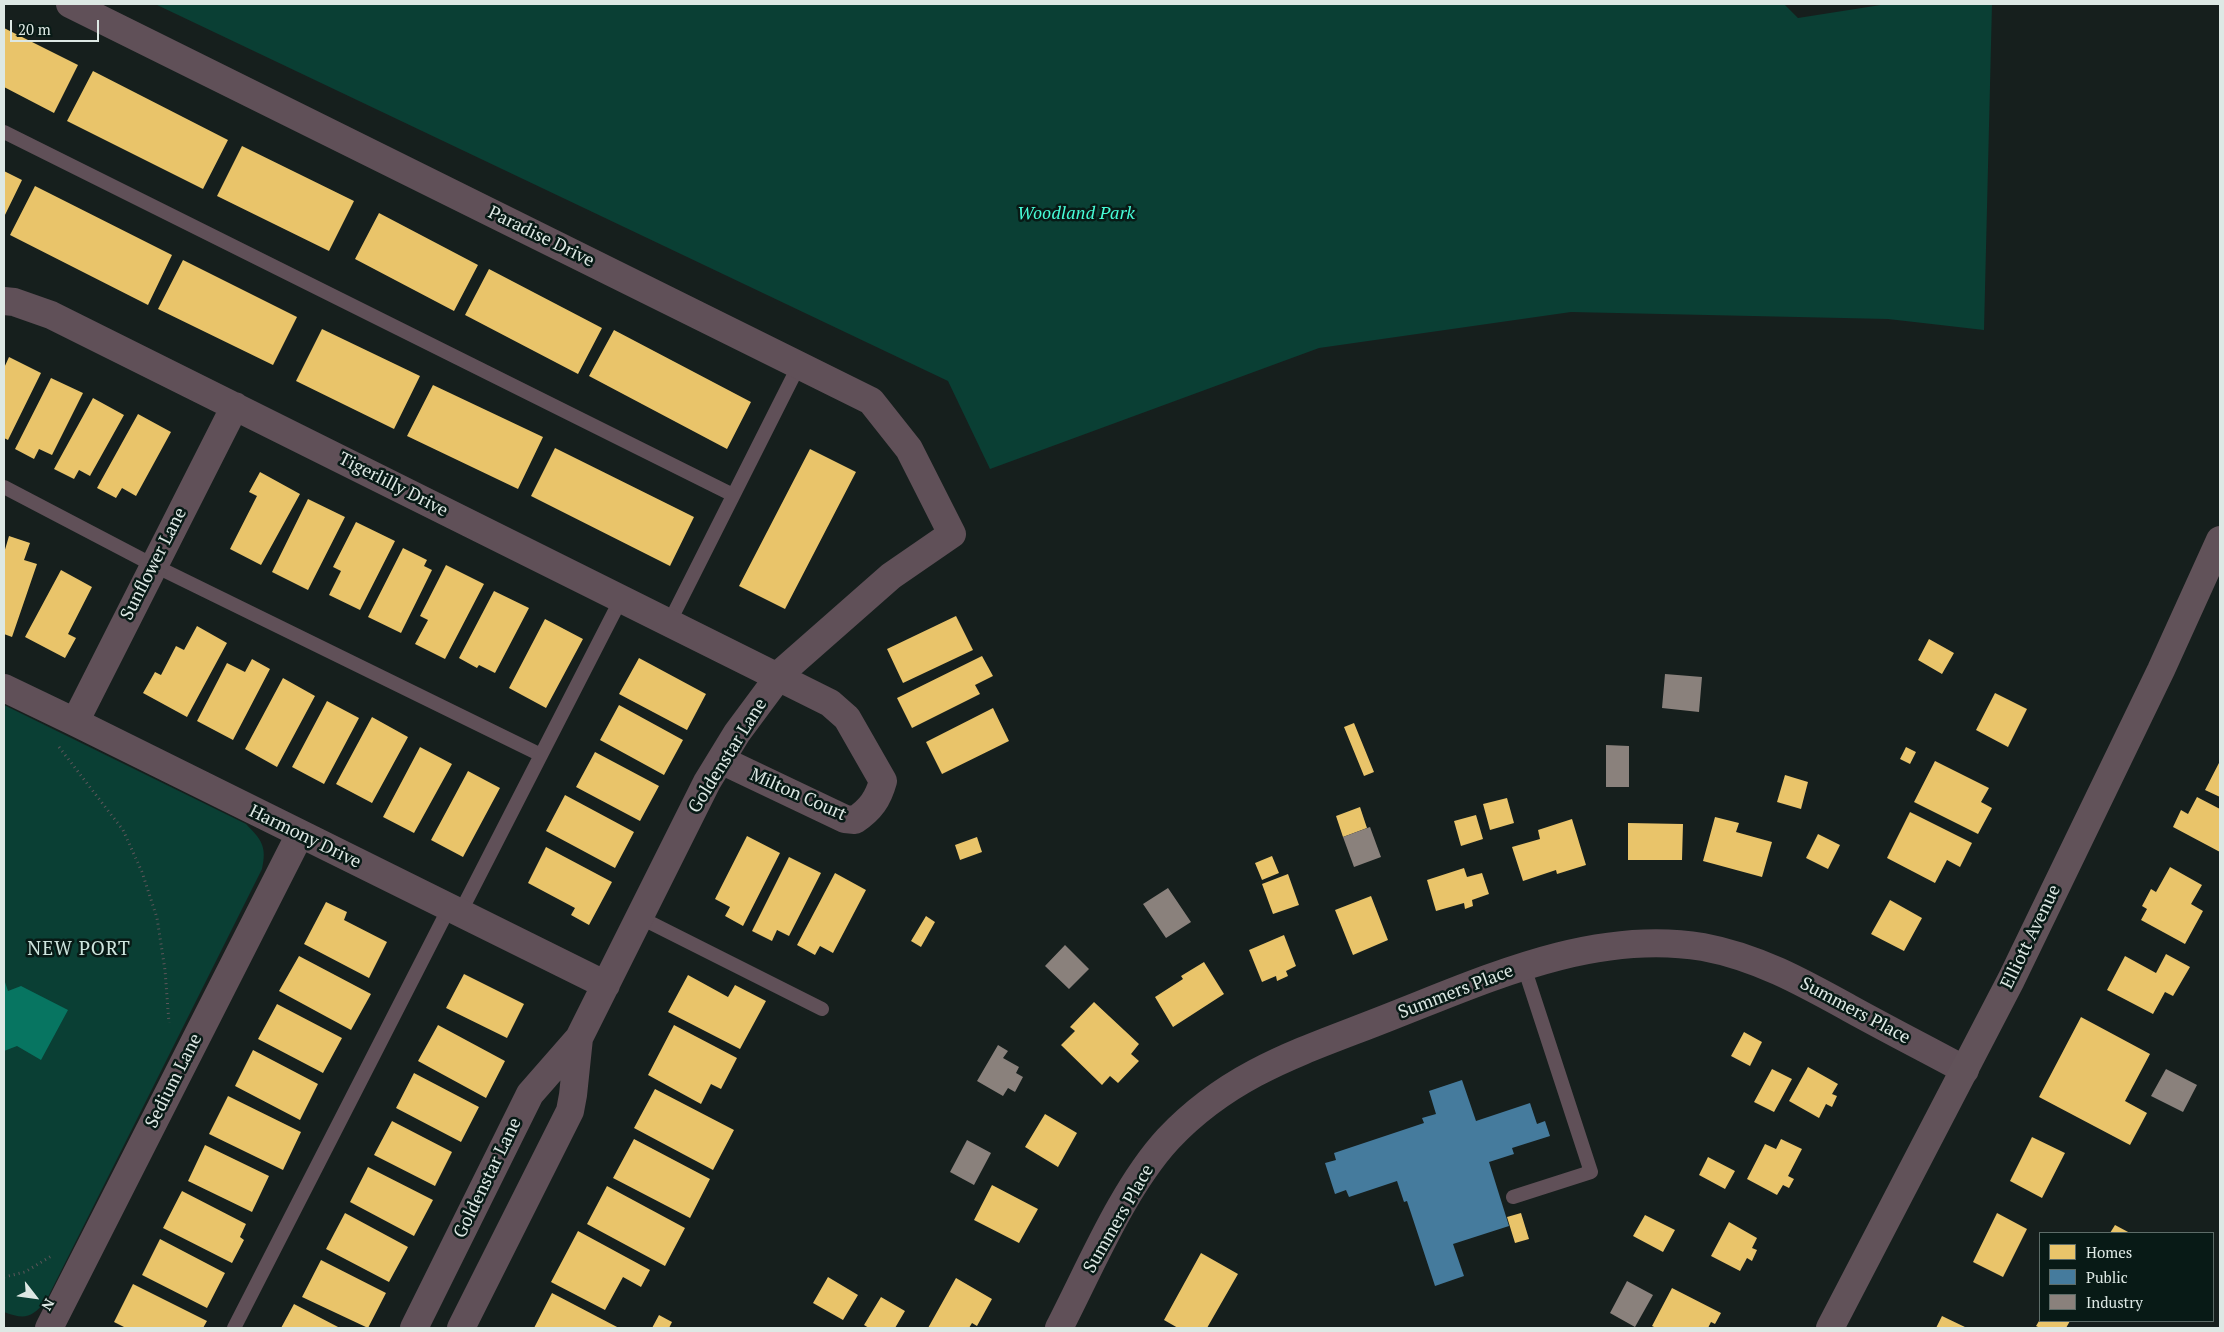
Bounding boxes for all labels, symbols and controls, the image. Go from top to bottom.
scale bar [12,10,101,42]
text: 20 m [18,19,51,39]
street label: Paradise Drive [484,202,598,272]
park label: Woodland Park [1017,203,1135,225]
street label: Tigerlilly Drive [335,448,451,522]
street label: Sunflower Lane [116,504,192,624]
street label: Goldenstar Lane [684,695,772,817]
street label: Milton Court [746,764,850,826]
street label: Harmony Drive [246,801,364,873]
street label: Elliott Avenue [1996,881,2066,993]
district label: NEW PORT [26,939,132,961]
street label: Summers Place [1395,960,1517,1024]
street label: Summers Place [1796,973,1914,1049]
street label: Sedium Lane [141,1030,207,1132]
street label: Goldenstar Lane [450,1114,526,1242]
street label: Summers Place [1079,1161,1159,1277]
legend [2039,1232,2214,1322]
text: Homes [2086,1242,2132,1262]
text: Public [2086,1267,2128,1287]
north arrow [10,1272,60,1322]
text: Industry [2086,1292,2143,1312]
text: N [38,1295,59,1314]

